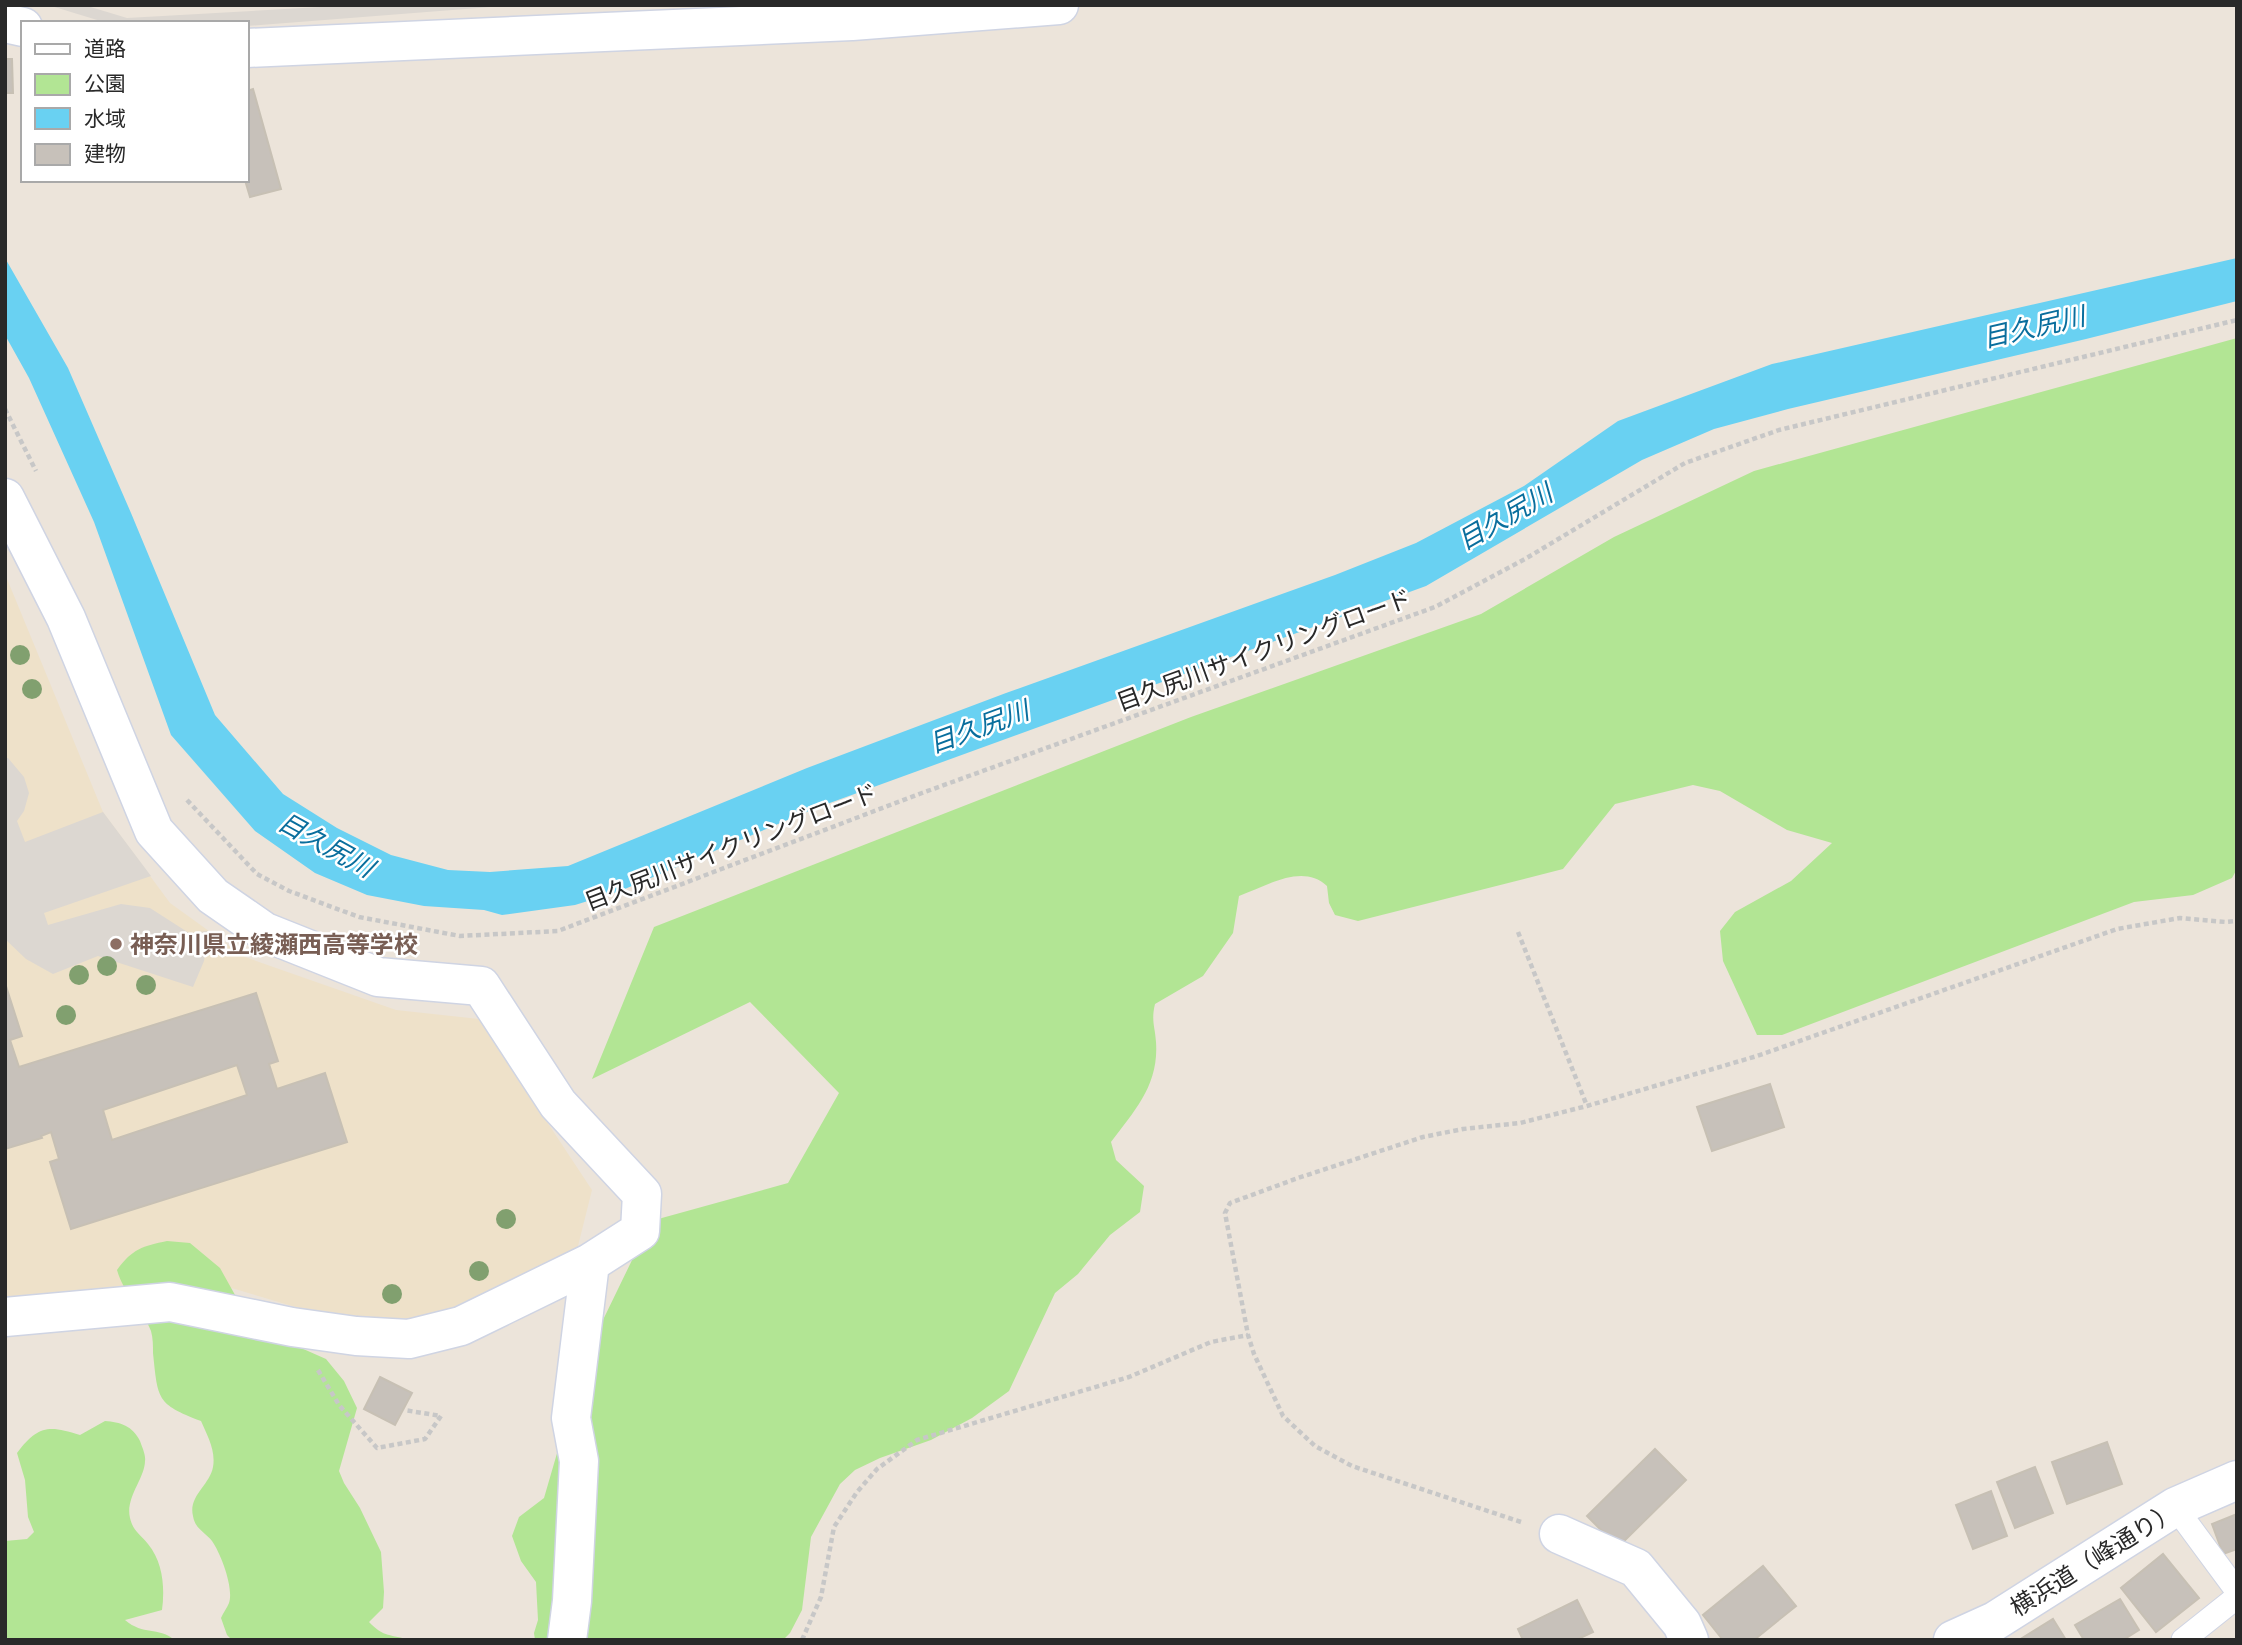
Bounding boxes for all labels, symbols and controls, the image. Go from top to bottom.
legend [21,21,248,182]
text: 道路 [84,36,126,61]
text: 公園 [84,71,126,96]
text: 水域 [84,106,126,131]
text: 建物 [84,141,126,166]
water label: 目久尻川 [1980,299,2091,354]
water label: 目久尻川 [1452,476,1561,557]
street label: 目久尻川サイクリングロード [1113,583,1415,717]
water label: 目久尻川 [925,693,1036,760]
street label: 目久尻川サイクリングロード [580,778,882,916]
water label: 目久尻川 [273,806,382,886]
place label: 神奈川県立綾瀬西高等学校 [130,930,418,959]
marker: 神奈川県立綾瀬西高等学校 [108,936,124,952]
street label: 横浜道（峰通り） [2005,1496,2183,1622]

